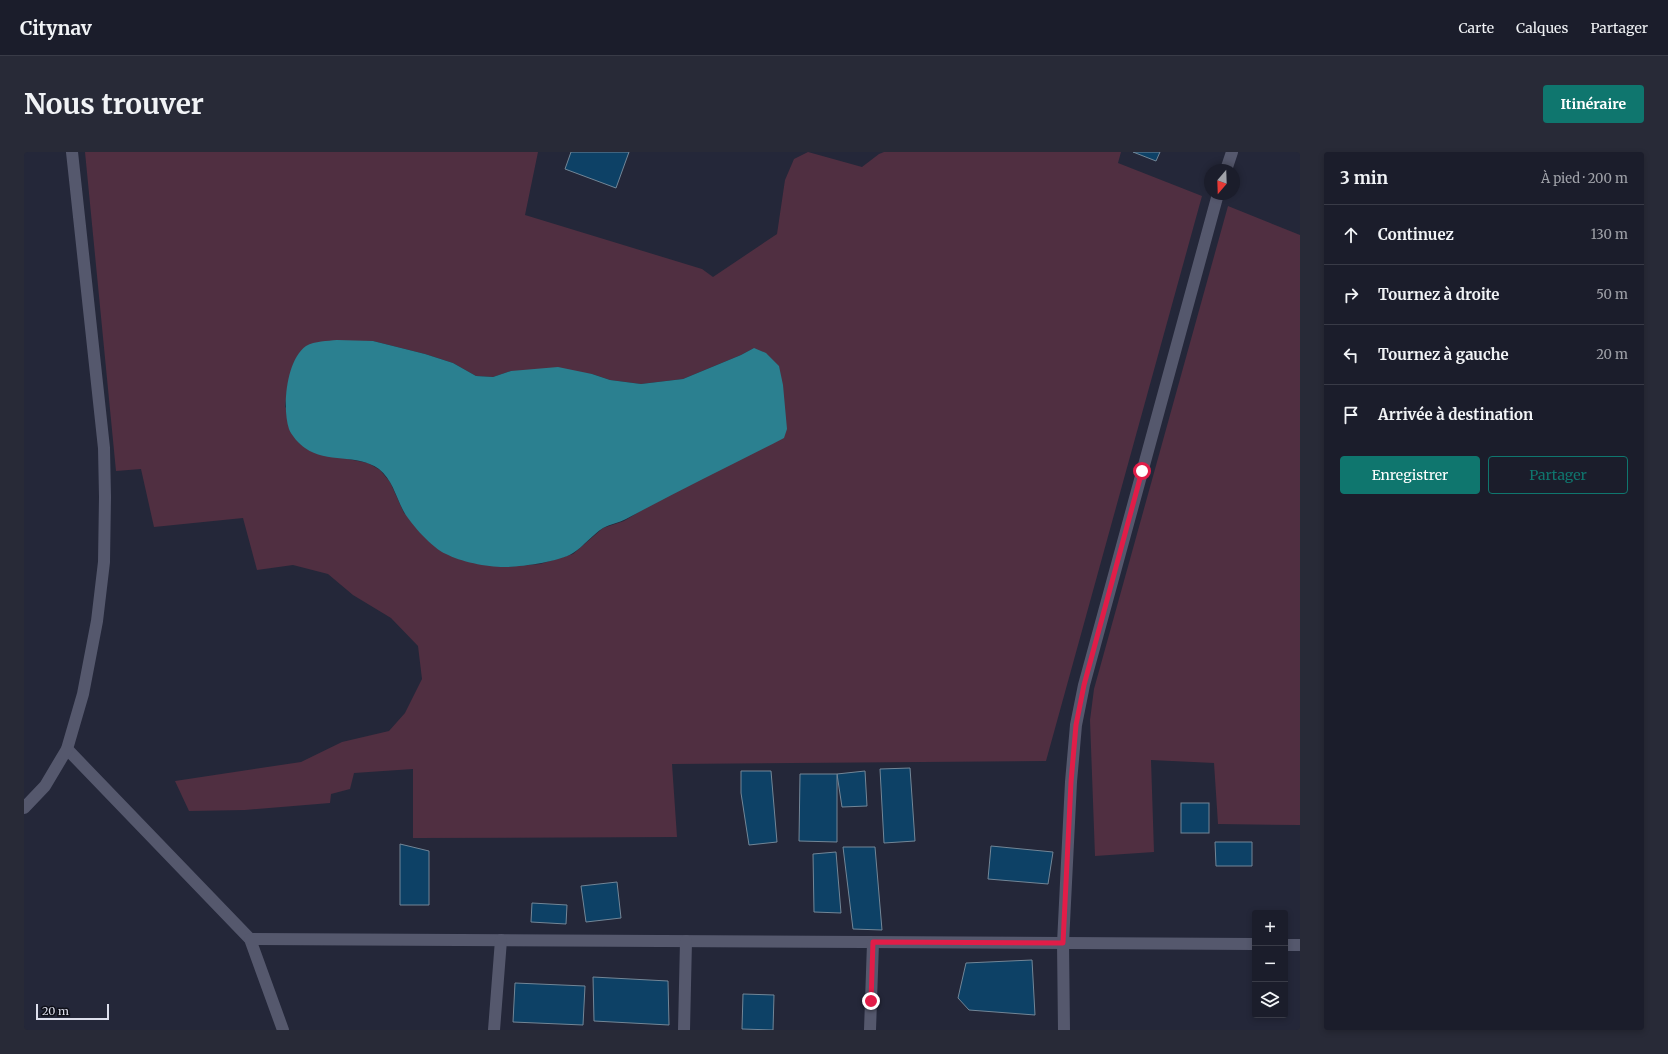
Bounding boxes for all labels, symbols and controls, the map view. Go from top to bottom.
text: Citynav [20,16,92,40]
text: Carte [1458,19,1494,37]
text: Calques [1516,19,1568,37]
text: Partager [1590,19,1648,37]
button: Itinéraire [1543,85,1644,123]
text: Nous trouver [24,86,204,122]
north arrow [1204,164,1240,200]
text: 3 min [1340,167,1388,189]
text: À pied · 200 m [1541,170,1628,187]
icon: ahead [1340,224,1362,246]
text: Continuez [1378,225,1454,244]
text: 130 m [1591,226,1628,243]
icon: right [1340,284,1362,306]
text: Tournez à droite [1378,285,1499,304]
text: 50 m [1596,286,1628,303]
icon: left [1340,344,1362,366]
text: Tournez à gauche [1378,345,1509,364]
text: 20 m [1596,346,1628,363]
icon: arrive [1340,404,1362,426]
text: Arrivée à destination [1378,405,1533,424]
button: Enregistrer [1340,456,1480,494]
button: Partager [1488,456,1628,494]
route start [1133,462,1151,480]
map controls [1252,910,1288,1018]
button: + [1252,910,1288,946]
button: − [1252,946,1288,982]
button: layers [1252,982,1288,1018]
route end [862,992,880,1010]
scale bar [36,1002,109,1021]
text: 20 m [42,1004,69,1018]

